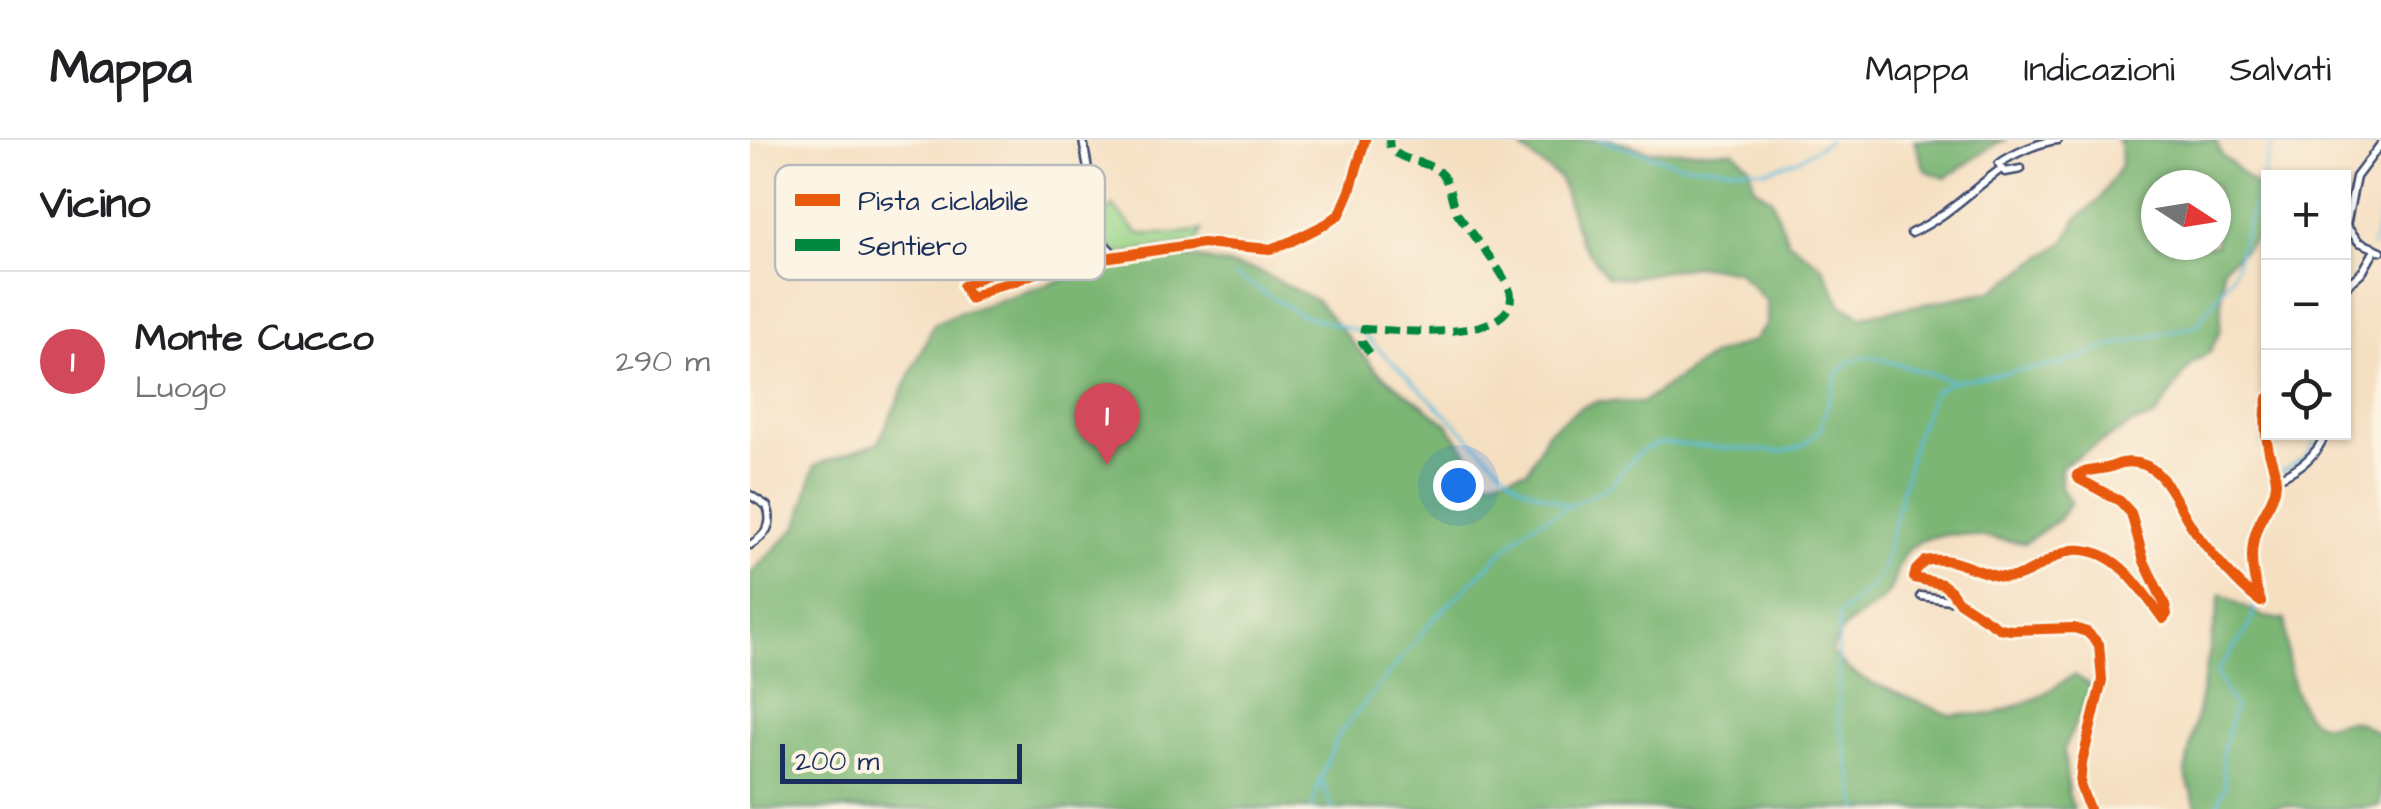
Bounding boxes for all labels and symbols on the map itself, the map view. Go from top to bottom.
legend [775,165,1105,280]
north arrow [2141,170,2231,260]
text: Pista ciclabile [858,182,1029,221]
text: Sentiero [858,227,967,266]
pin: 1 [1074,382,1140,465]
your location [1433,460,1484,511]
scale bar [780,739,1022,784]

